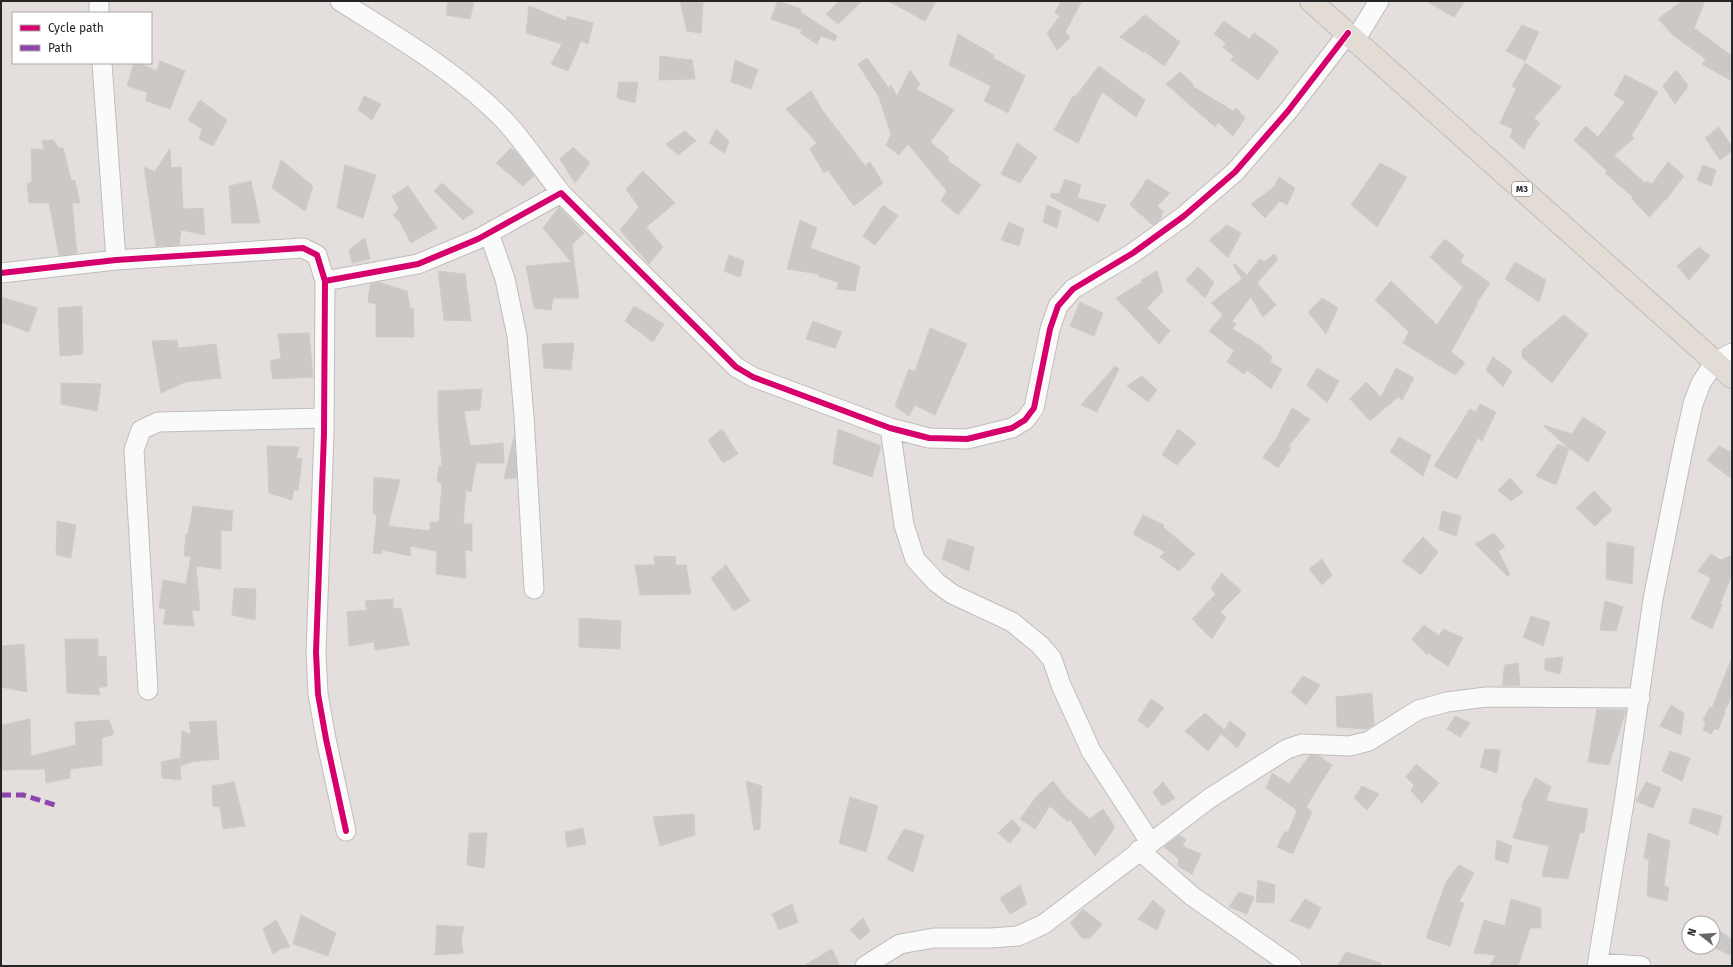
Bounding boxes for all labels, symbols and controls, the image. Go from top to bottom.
legend [12,12,152,64]
text: Cycle path [48,21,104,35]
text: Path [48,41,72,55]
road number: M3 [1512,182,1532,196]
north arrow [1681,915,1721,955]
text: N [1685,927,1699,938]

